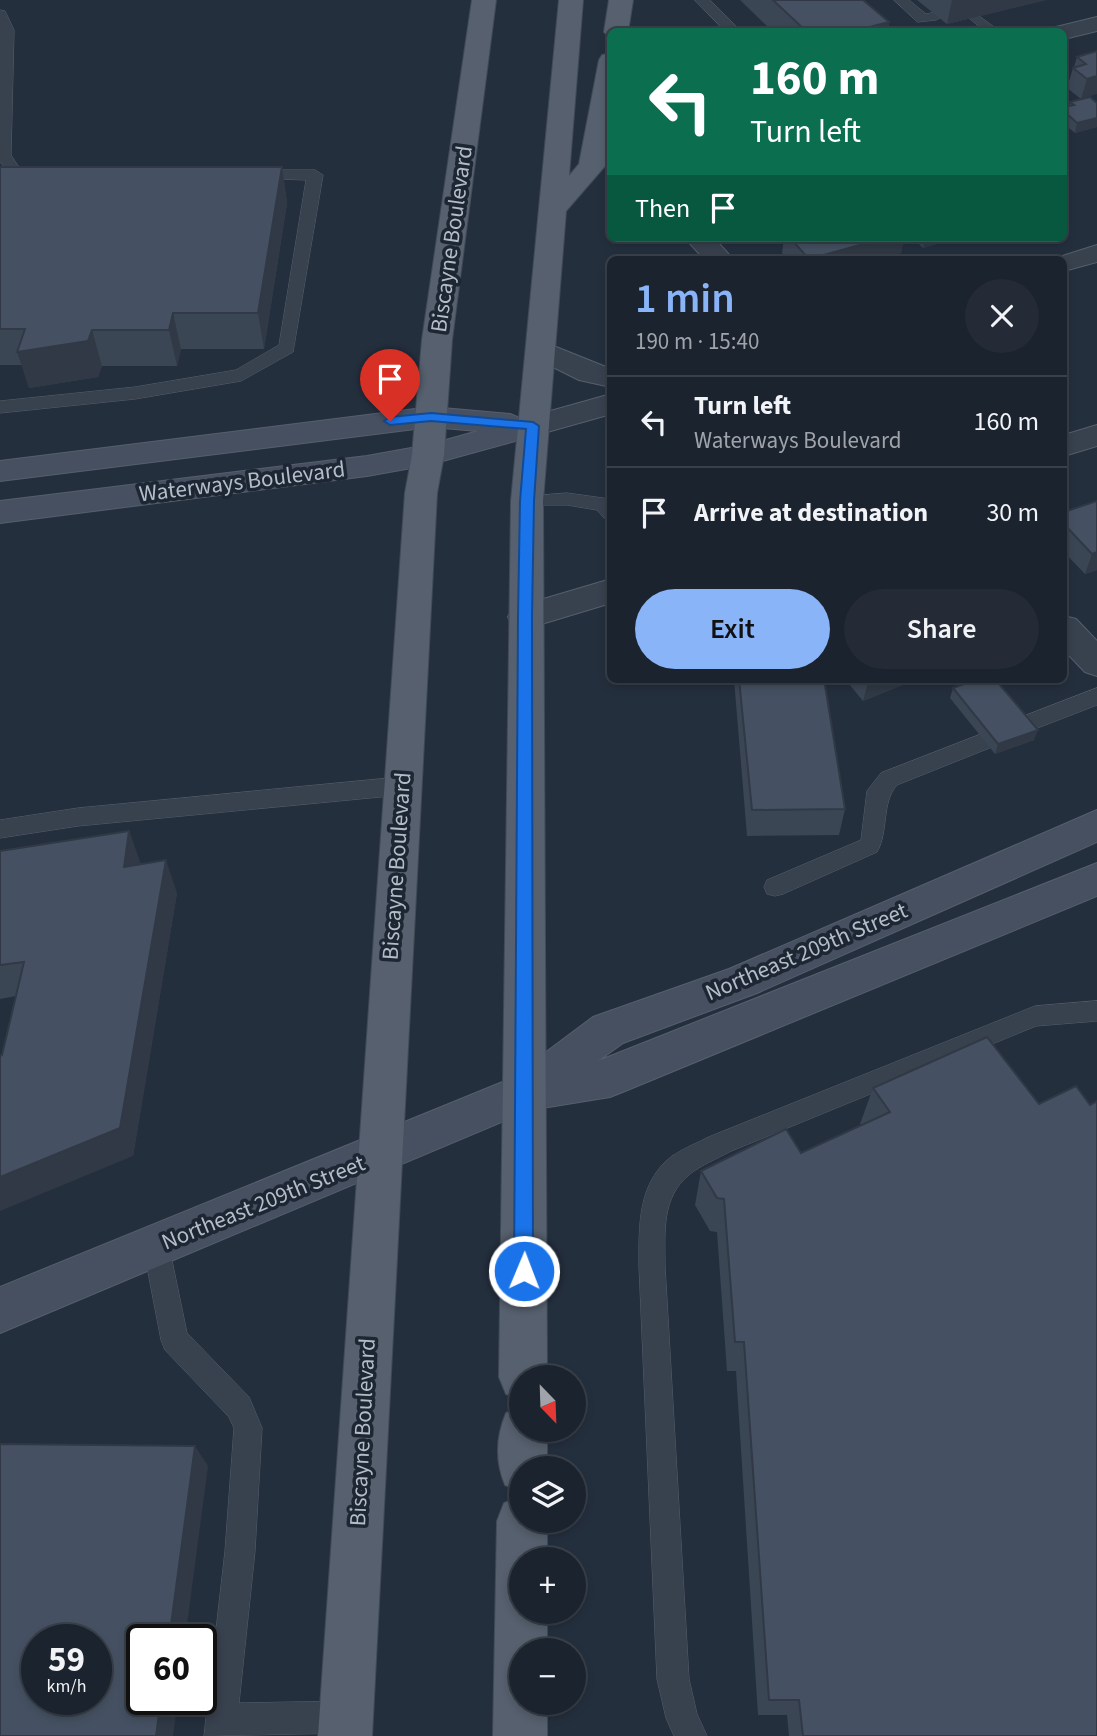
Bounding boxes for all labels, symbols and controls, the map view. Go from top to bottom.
text: 160 m [750,44,879,114]
icon: left [635,56,726,147]
text: Turn left [750,109,861,155]
street label: Biscayne Boulevard [422,144,481,335]
icon: arrive [704,189,742,227]
text: Then [635,190,690,227]
text: 1 min [635,269,735,329]
button: close [965,279,1039,353]
text: 190 m · 15:40 [635,325,759,358]
pin [360,349,420,421]
icon: arrive [371,360,409,398]
text: Turn left [694,387,791,424]
icon: left [635,403,673,441]
text: 160 m [973,403,1039,440]
text: Waterways Boulevard [694,424,901,457]
street label: Waterways Boulevard [137,452,347,511]
icon: arrive [635,494,673,532]
text: Arrive at destination [694,494,928,531]
text: 30 m [986,494,1039,531]
button: Exit [635,589,830,669]
button: Share [844,589,1039,669]
street label: Biscayne Boulevard [373,771,420,961]
street label: Northeast 209th Street [700,894,913,1009]
street label: Northeast 209th Street [157,1147,370,1258]
position arrow [487,1234,561,1308]
street label: Biscayne Boulevard [341,1337,384,1527]
north arrow [509,1365,586,1442]
map controls [509,1365,586,1715]
button: layers [509,1456,586,1533]
button: + [509,1547,586,1624]
speed limit sign: 60 [126,1624,217,1715]
text: 59 [48,1635,85,1685]
button: − [509,1638,586,1715]
text: km/h [47,1674,86,1699]

